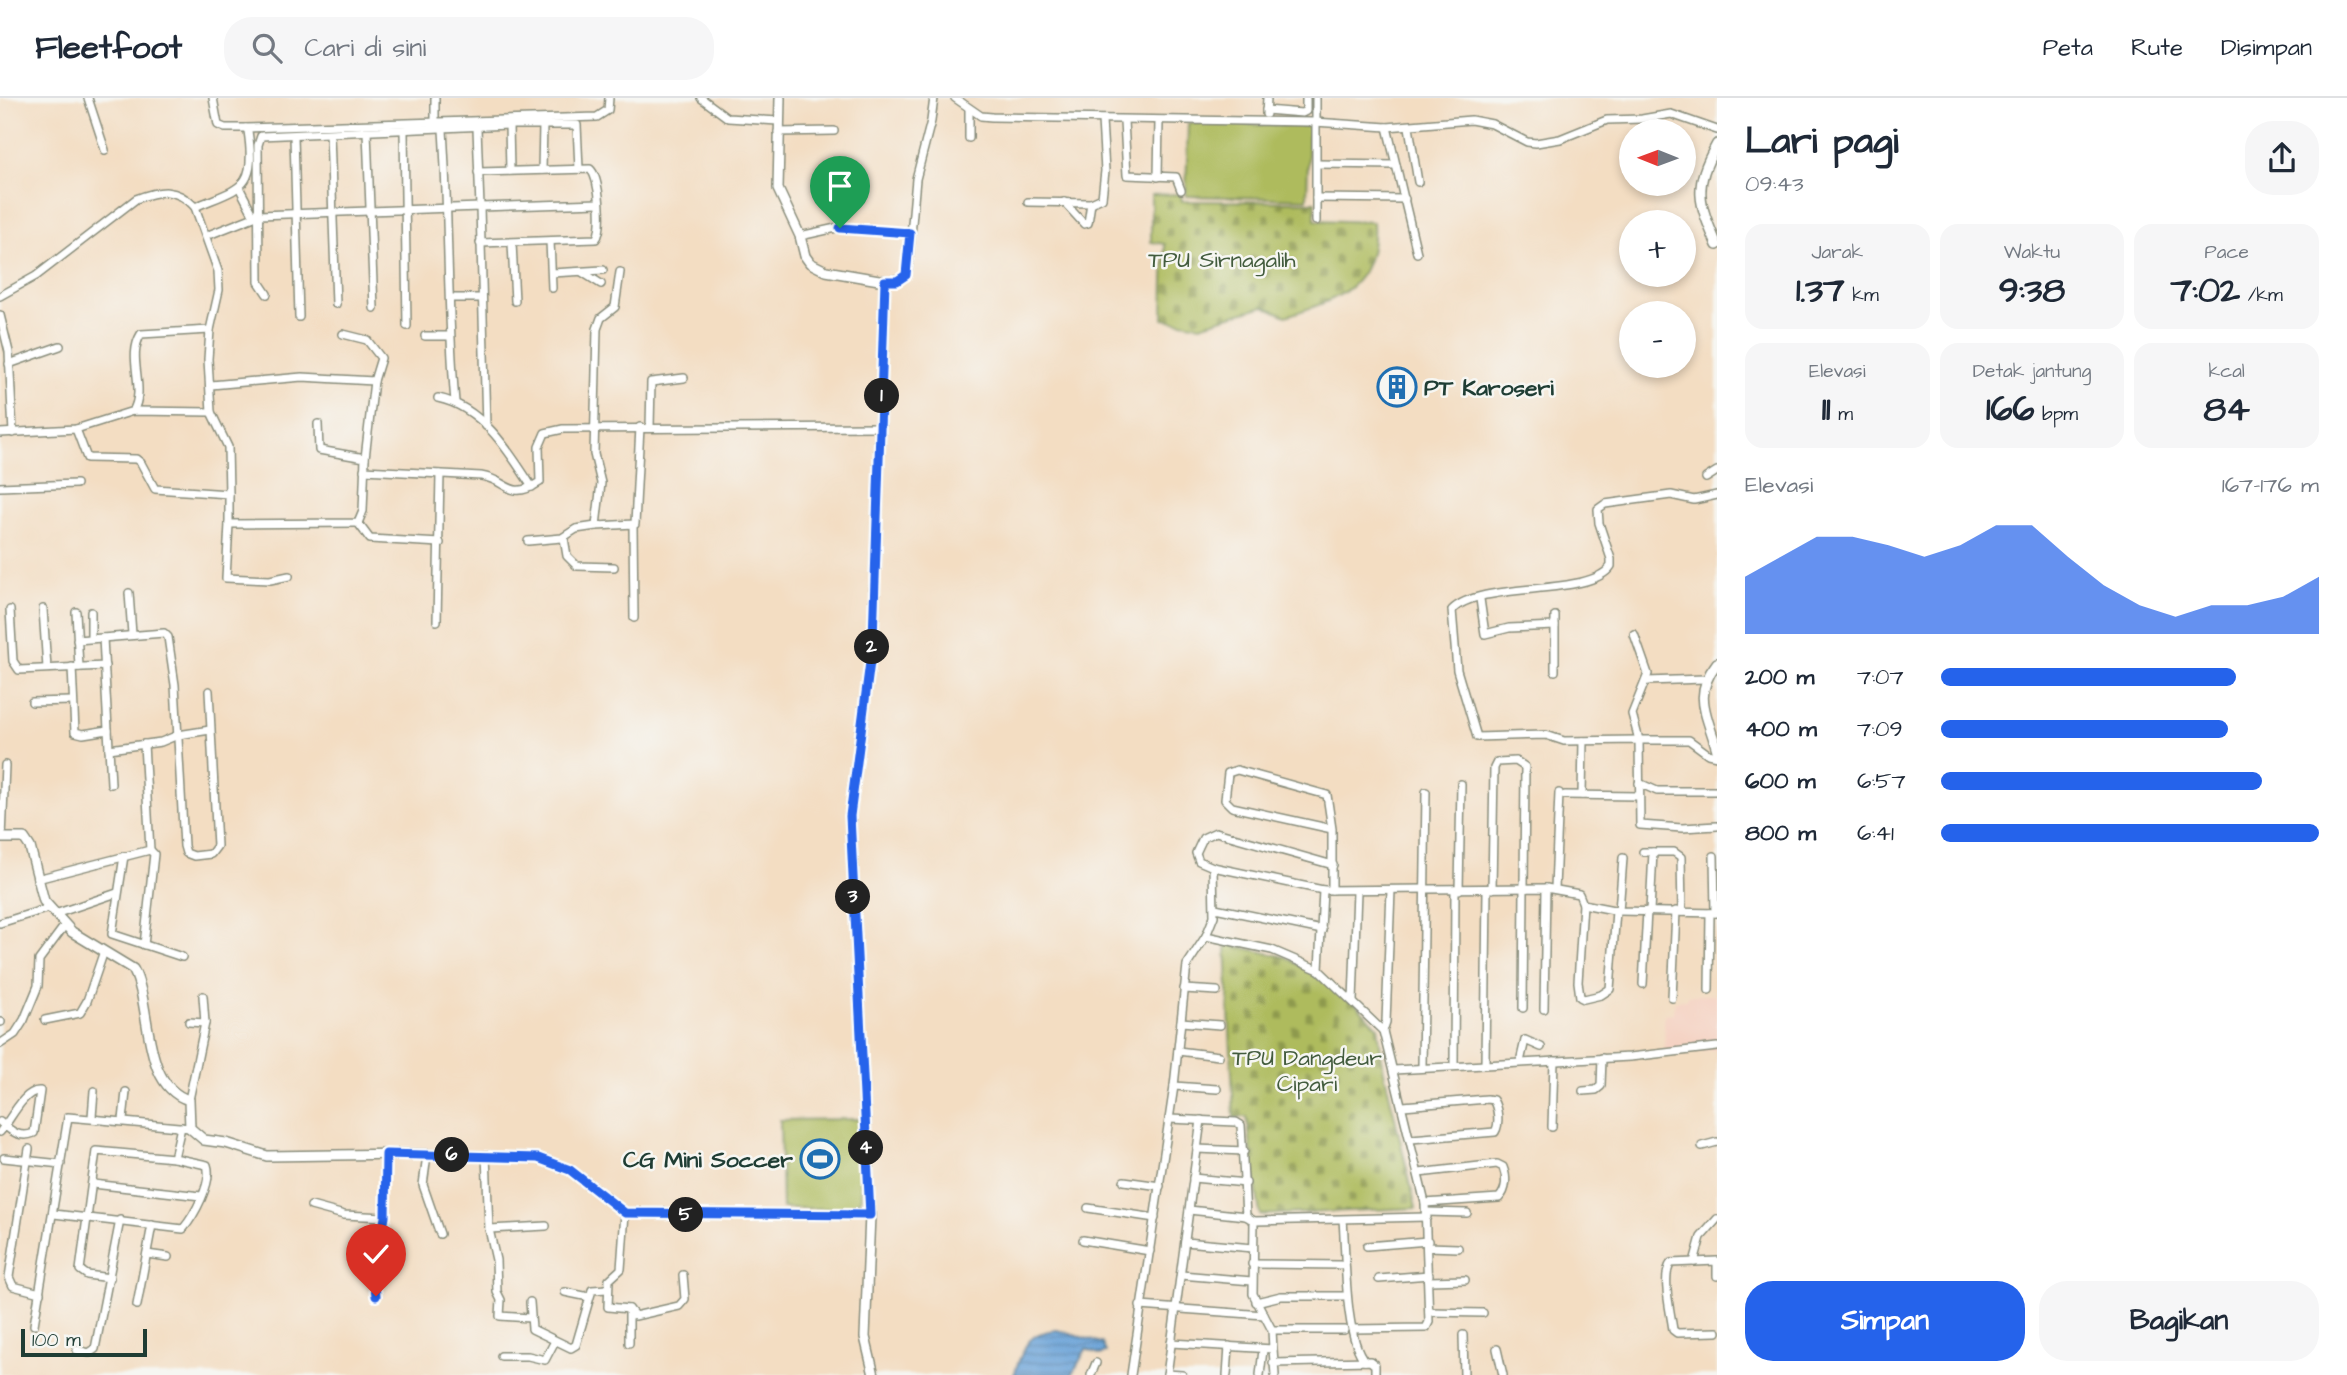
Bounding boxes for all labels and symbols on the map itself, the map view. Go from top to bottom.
north arrow [1619,119,1696,196]
pin [810,156,870,228]
park label: TPU Sirnagalih [1148,244,1296,277]
building icon: PT Karoseri [1376,366,1418,408]
place label: PT Karoseri [1424,372,1554,404]
pin: 1 [864,378,900,414]
pin: 2 [854,630,890,664]
pin: 3 [836,880,870,914]
park label: TPU Dangdeur Cipari [1232,1042,1382,1100]
pin: 4 [848,1130,884,1166]
pin: 6 [434,1138,470,1172]
sports icon: CG Mini Soccer [799,1138,841,1180]
place label: CG Mini Soccer [623,1144,793,1176]
pin: 5 [668,1198,704,1232]
pin [346,1224,406,1296]
scale bar [21,1326,147,1358]

